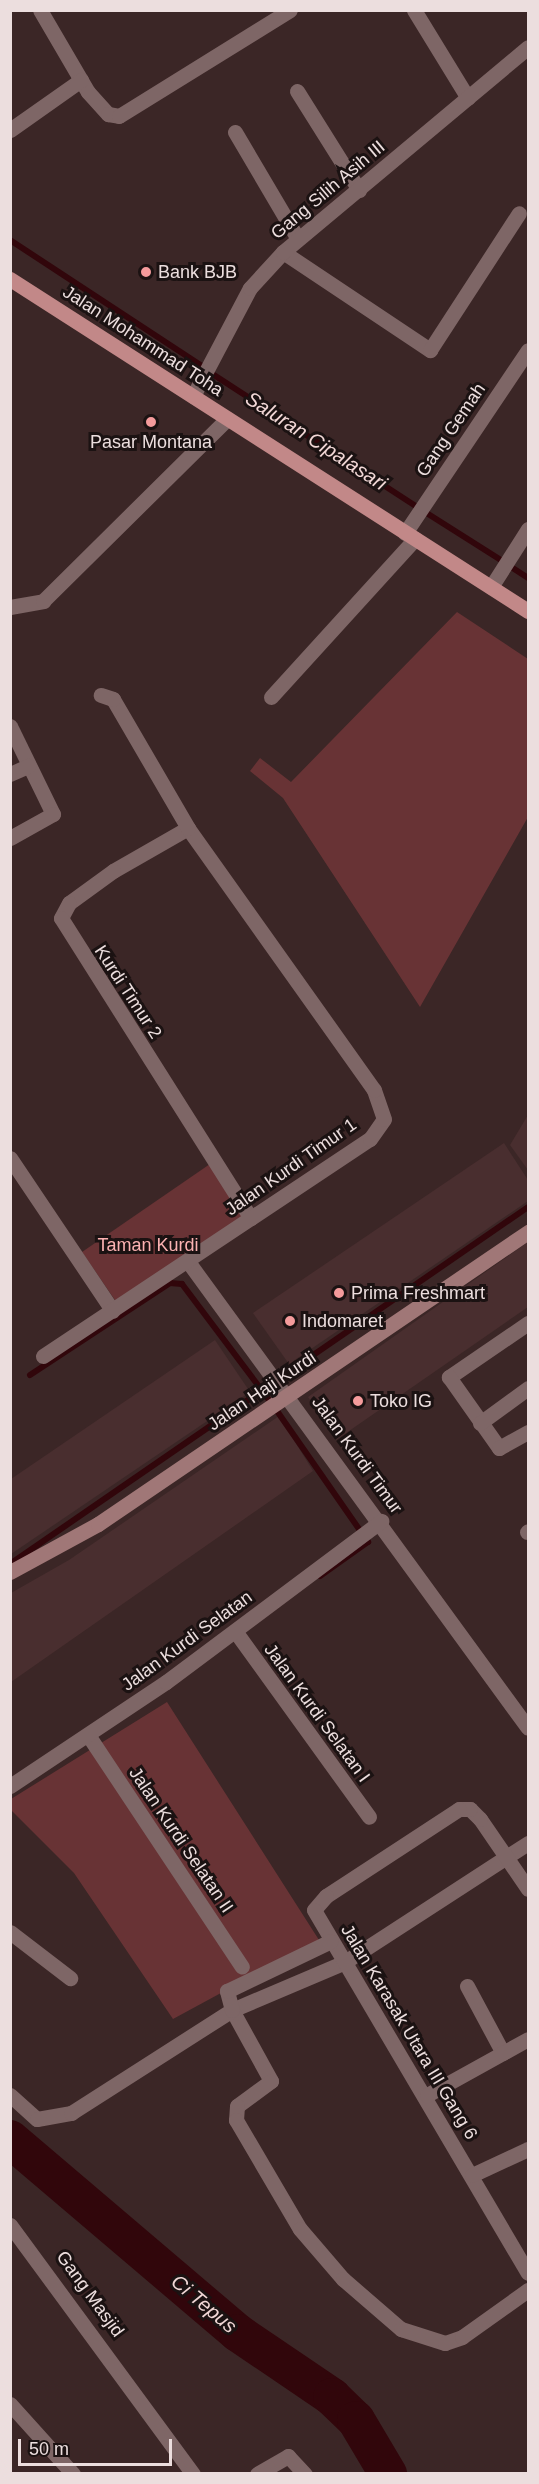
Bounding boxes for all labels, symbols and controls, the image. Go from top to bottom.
street label: Gang Silih Asih III [266,136,390,244]
place label: Bank BJB [158,261,237,283]
marker: Bank BJB [139,265,153,279]
street label: Jalan Mohammad Toha [59,281,227,401]
street label: Gang Gemah [412,379,490,481]
water label: Saluran Cipalasari [241,386,391,496]
marker: Pasar Montana [144,415,158,429]
place label: Pasar Montana [90,431,212,453]
street label: Kurdi Timur 2 [90,941,166,1043]
street label: Jalan Kurdi Timur 1 [221,1114,361,1220]
park label: Taman Kurdi [97,1234,199,1256]
place label: Prima Freshmart [351,1282,485,1304]
marker: Prima Freshmart [332,1286,346,1300]
place label: Indomaret [302,1310,383,1332]
marker: Indomaret [283,1314,297,1328]
street label: Jalan Haji Kurdi [204,1347,320,1435]
place label: Toko IG [370,1390,432,1412]
street label: Jalan Kurdi Timur [307,1392,407,1518]
marker: Toko IG [351,1394,365,1408]
street label: Jalan Kurdi Selatan [118,1586,256,1696]
street label: Jalan Kurdi Selatan I [259,1639,375,1787]
street label: Jalan Kurdi Selatan II [124,1763,238,1917]
street label: Jalan Karasak Utara III Gang 6 [336,1921,482,2143]
street label: Gang Masjid [52,2247,128,2341]
water label: Ci Tepus [166,2270,242,2338]
scale bar [21,2427,176,2465]
text: 50 m [29,2439,69,2459]

